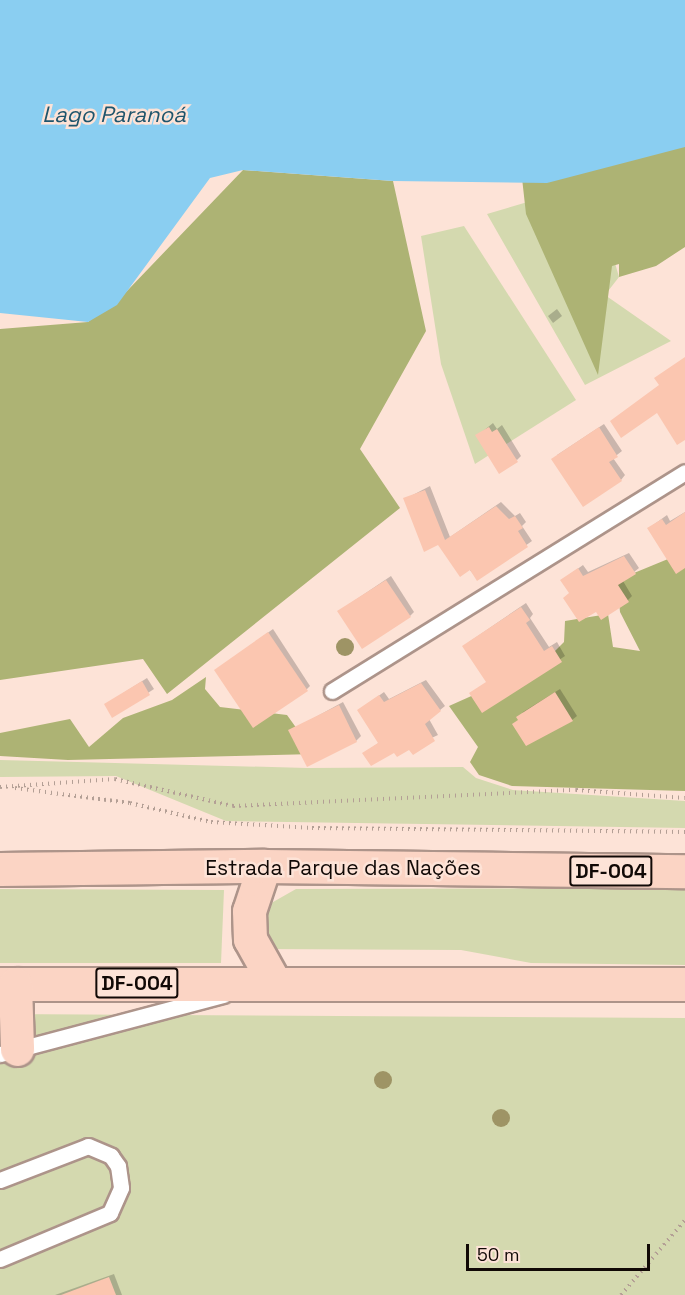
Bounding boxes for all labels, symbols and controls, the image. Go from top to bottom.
water label: Lago Paranoá [42,102,186,128]
road number: DF-004 [569,854,653,888]
street label: Estrada Parque das Nações [205,855,481,881]
road number: DF-004 [95,966,179,1000]
scale bar [469,1232,654,1270]
text: 50 m [477,1243,519,1266]

